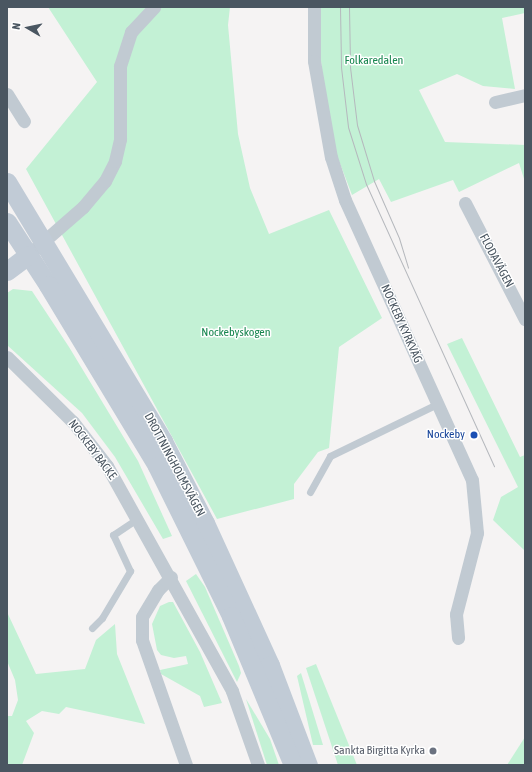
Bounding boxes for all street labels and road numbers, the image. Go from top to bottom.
street label: FLODAVÄGEN [476,232,516,290]
street label: NOCKEBY KYRKVÄG [377,283,425,365]
street label: DROTTNINGHOLMSVÄGEN [141,411,207,519]
street label: NOCKEBY BACKE [65,417,119,483]

